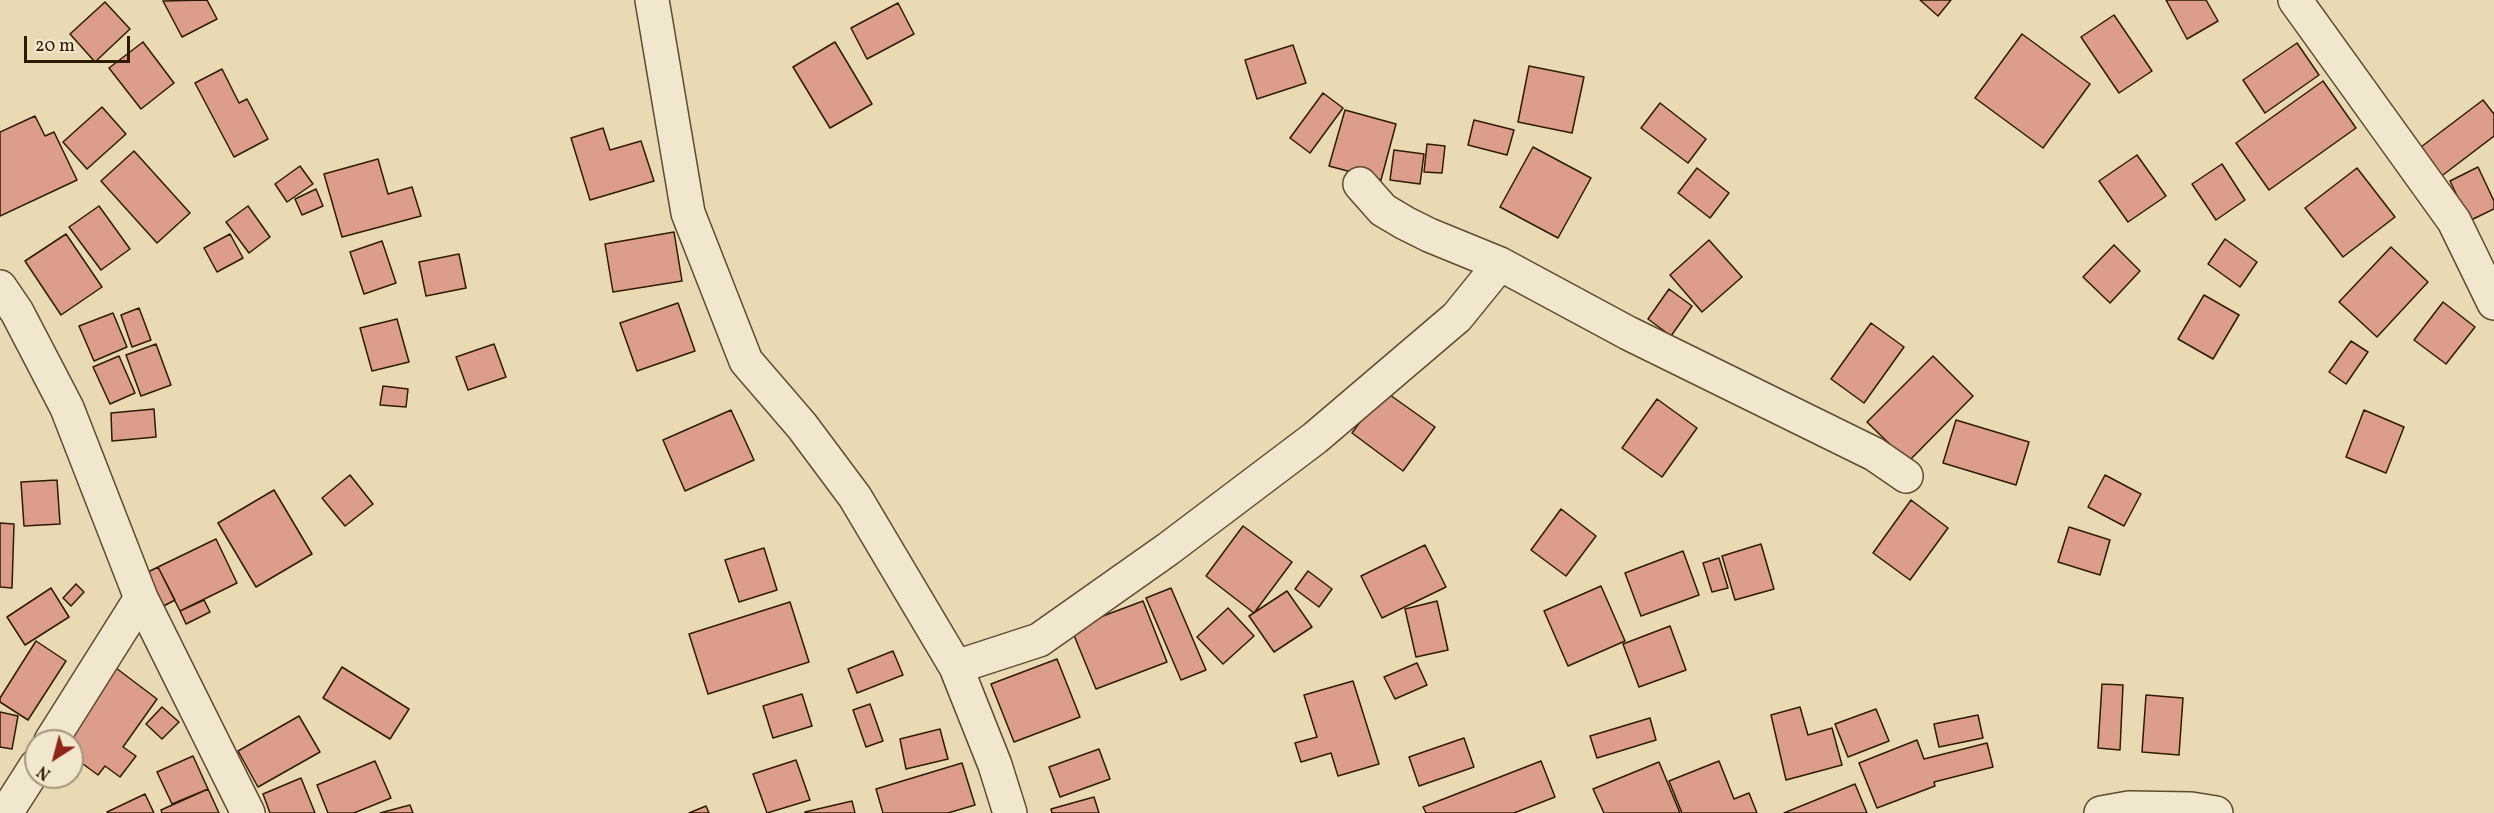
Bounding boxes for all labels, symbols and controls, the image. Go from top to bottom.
scale bar [27,24,134,62]
text: 20 m [35,34,75,59]
north arrow [24,729,84,789]
text: N [33,760,56,784]

